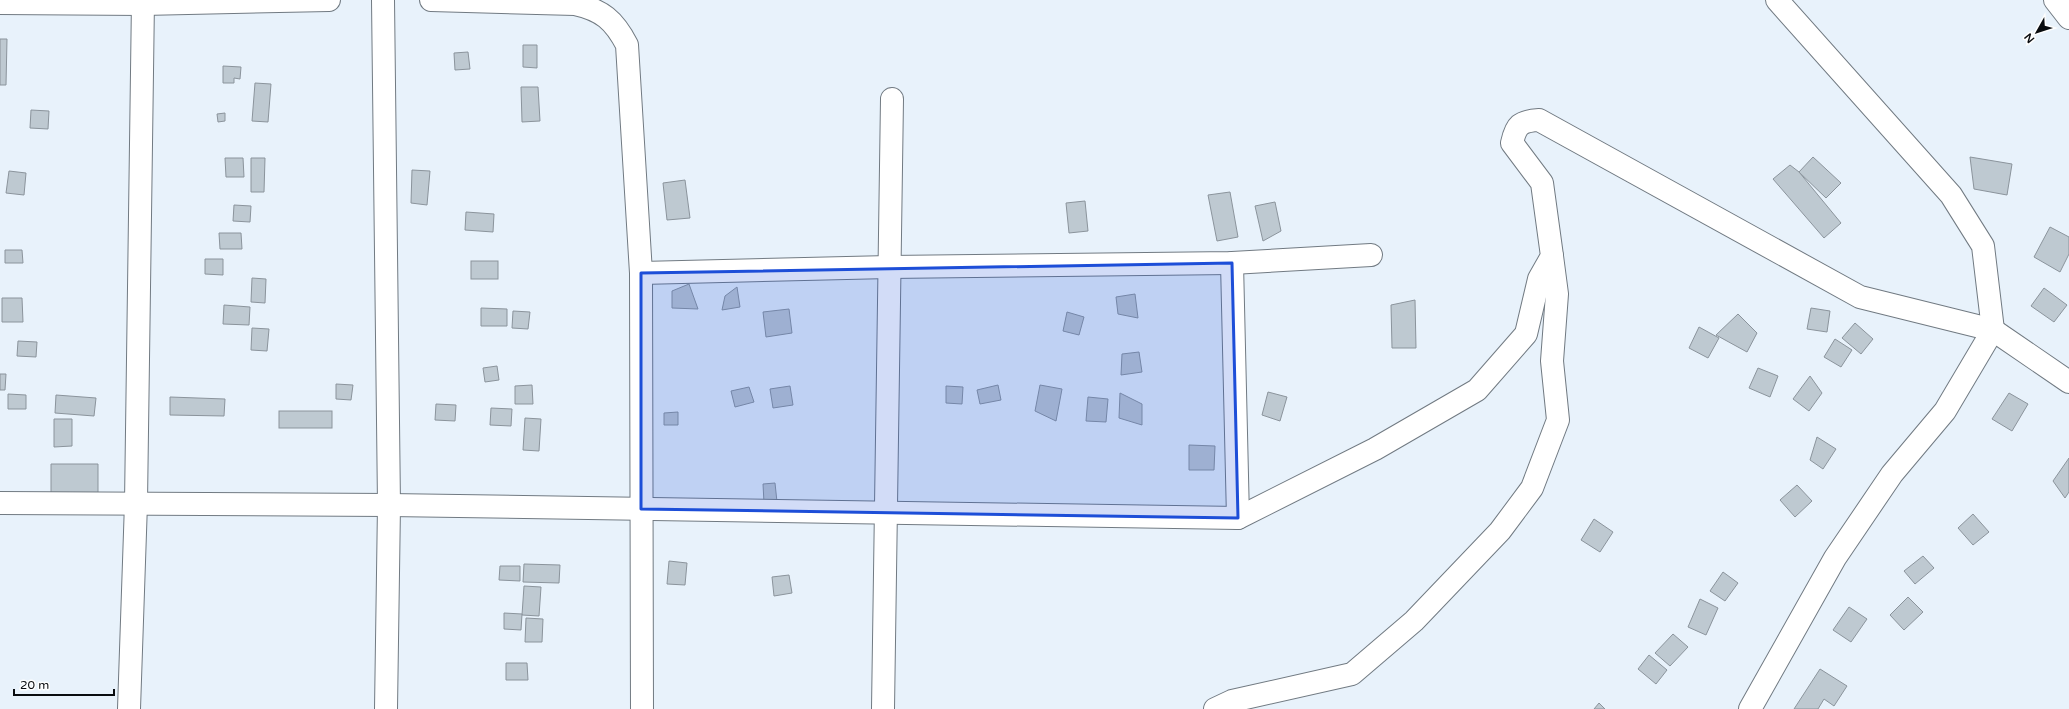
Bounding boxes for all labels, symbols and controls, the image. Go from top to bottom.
north arrow [2017,12,2057,52]
text: N [2022,30,2037,46]
scale bar [14,671,114,697]
text: 20 m [20,678,49,692]

